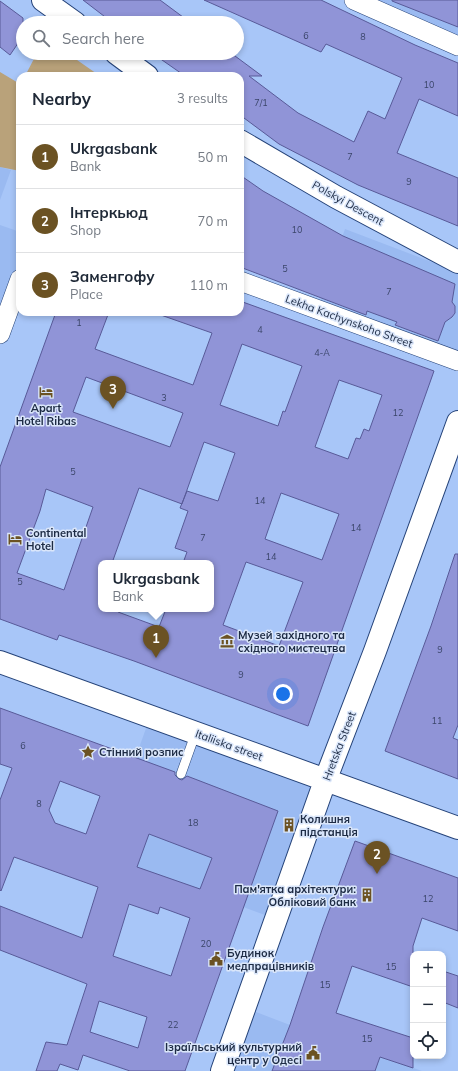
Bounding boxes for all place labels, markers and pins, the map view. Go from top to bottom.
pin: 3 [100,376,126,409]
hotel icon: Apart Hotel Ribas [38,384,54,400]
place label: Apart Hotel Ribas [16,401,77,428]
place label: Continental Hotel [26,526,87,553]
hotel icon: Continental Hotel [7,531,23,547]
pin: 1 [143,625,169,658]
place label: Музей західного та східного мистецтва [238,628,345,655]
museum icon: Музей західного та східного мистецтва [219,633,235,649]
place icon: Стінний розпис [80,744,96,760]
place label: Стінний розпис [99,745,184,759]
place label: Колишня підстанція [300,812,358,839]
building icon: Колишня підстанція [281,817,297,833]
pin: 2 [364,841,390,874]
place label: Пам'ятка архітектури: Обліковий банк [234,882,357,909]
building icon: Пам'ятка архітектури: Обліковий банк [359,887,375,903]
place label: Будинок медпрацівників [227,946,314,973]
public building icon: Будинок медпрацівників [208,951,224,967]
place label: Ізраїльський культурний центр у Одесі [165,1040,302,1067]
public building icon: Ізраїльський культурний центр у Одесі [305,1045,321,1061]

